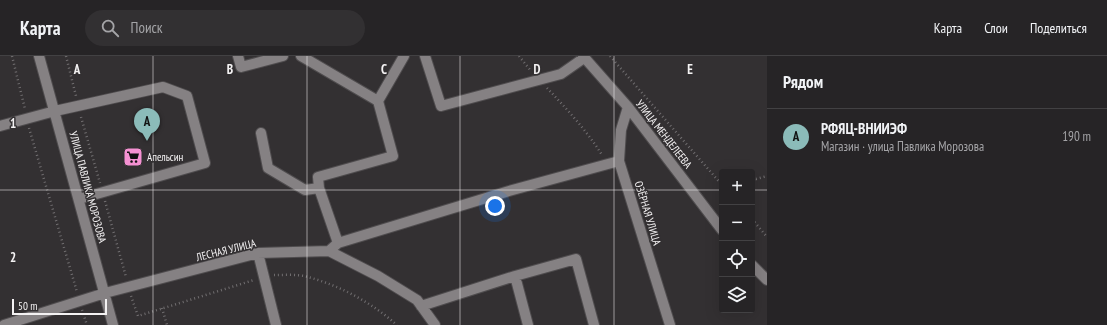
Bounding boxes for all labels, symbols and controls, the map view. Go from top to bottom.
search box [85,10,365,46]
text: Карта [20,16,61,40]
icon: search [99,17,121,39]
text: Поиск [131,18,163,37]
text: Карта [934,19,962,37]
text: Слои [984,19,1008,37]
text: Поделиться [1030,19,1087,37]
text: A [73,61,81,78]
text: B [227,61,233,78]
text: C [381,61,387,78]
text: D [534,61,541,78]
text: E [687,61,693,78]
text: Рядом [783,71,823,93]
street label: УЛИЦА МЕНДЕЛЕЕВА [633,97,696,172]
pin: A [134,108,160,141]
text: 1 [10,115,16,132]
text: РФЯЦ-ВНИИЭФ [821,119,907,138]
text: A [793,128,799,145]
text: 190 m [1062,128,1091,145]
street label: УЛИЦА ПАВЛИКА МОРОЗОВА [66,130,110,245]
text: Магазин · улица Павлика Морозова [821,138,984,155]
supermarket icon: Апельсин [122,146,144,168]
place label: Апельсин [147,150,184,164]
map controls [719,169,755,313]
button: + [719,169,755,205]
street label: ОЗЁРНАЯ УЛИЦА [632,179,665,248]
your location [485,196,505,216]
button: − [719,205,755,241]
street label: ЛЕСНАЯ УЛИЦА [194,236,258,264]
button: locate [719,241,755,277]
text: 2 [10,249,16,266]
button: layers [719,277,755,313]
scale bar [12,297,107,316]
text: 50 m [18,299,37,313]

